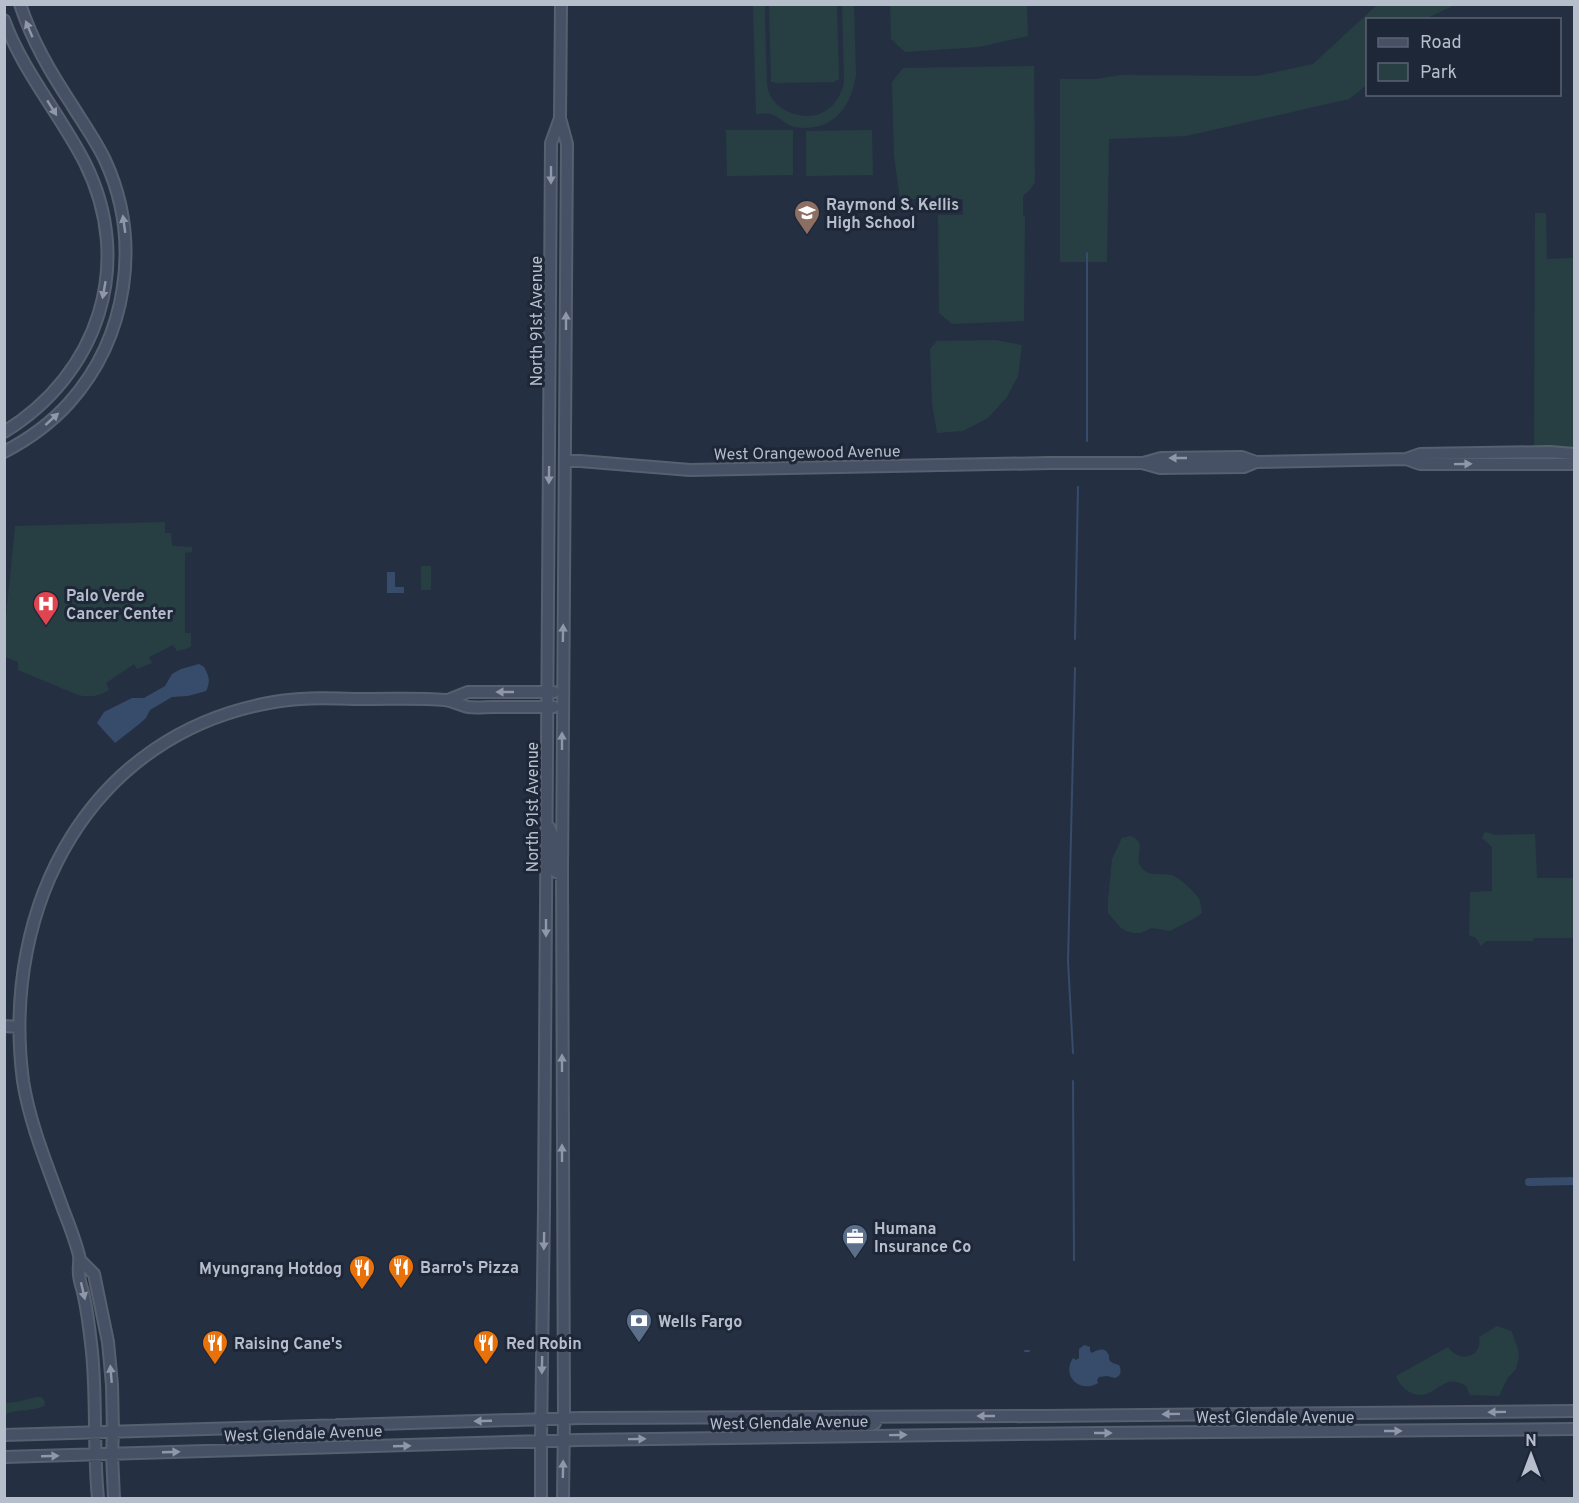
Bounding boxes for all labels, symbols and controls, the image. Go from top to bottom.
legend [1366,18,1561,96]
one-way arrow [24,19,34,37]
text: Road [1420,32,1462,55]
text: Park [1420,62,1457,85]
one-way arrow [46,100,57,116]
one-way arrow [546,165,556,184]
place label: Raymond S. Kellis High School [826,196,959,234]
school or university icon: Raymond S. Kellis High School [792,198,822,236]
one-way arrow [119,215,128,234]
street label: North 91st Avenue [528,256,548,386]
one-way arrow [100,281,109,300]
one-way arrow [561,312,570,331]
one-way arrow [45,412,60,426]
street label: West Orangewood Avenue [713,442,901,466]
one-way arrow [1169,453,1188,463]
one-way arrow [1454,459,1473,469]
one-way arrow [545,465,554,484]
place label: Palo Verde Cancer Center [66,587,174,625]
hospital icon: Palo Verde Cancer Center [31,589,61,627]
one-way arrow [558,624,568,643]
one-way arrow [495,687,514,697]
one-way arrow [558,732,567,751]
street label: North 91st Avenue [524,742,544,872]
one-way arrow [541,919,551,938]
one-way arrow [557,1053,567,1072]
one-way arrow [558,1143,567,1162]
place label: Humana Insurance Co [874,1220,971,1258]
office icon: Humana Insurance Co [840,1222,870,1260]
one-way arrow [539,1231,549,1250]
restaurant icon: Barro's Pizza [386,1252,416,1290]
restaurant icon: Myungrang Hotdog [347,1253,377,1291]
place label: Barro's Pizza [420,1259,519,1279]
place label: Myungrang Hotdog [199,1260,342,1280]
one-way arrow [78,1282,88,1300]
bank icon: Wells Fargo [624,1306,654,1344]
place label: Wells Fargo [658,1313,742,1333]
restaurant icon: Raising Cane's [200,1328,230,1366]
restaurant icon: Red Robin [471,1328,501,1366]
place label: Raising Cane's [234,1335,343,1355]
place label: Red Robin [506,1335,582,1355]
one-way arrow [537,1356,547,1375]
one-way arrow [106,1364,116,1383]
one-way arrow [1487,1407,1506,1417]
street label: West Glendale Avenue [1196,1409,1354,1429]
one-way arrow [1161,1410,1180,1419]
one-way arrow [977,1411,996,1421]
street label: West Glendale Avenue [709,1413,869,1435]
one-way arrow [473,1416,492,1426]
street label: West Glendale Avenue [223,1422,383,1448]
north arrow [1501,1425,1561,1485]
one-way arrow [1383,1426,1402,1436]
one-way arrow [1094,1428,1113,1438]
one-way arrow [888,1430,907,1440]
text: N [1525,1432,1537,1452]
one-way arrow [628,1434,647,1444]
one-way arrow [393,1441,412,1450]
one-way arrow [161,1447,180,1457]
one-way arrow [41,1451,60,1460]
one-way arrow [558,1460,568,1479]

